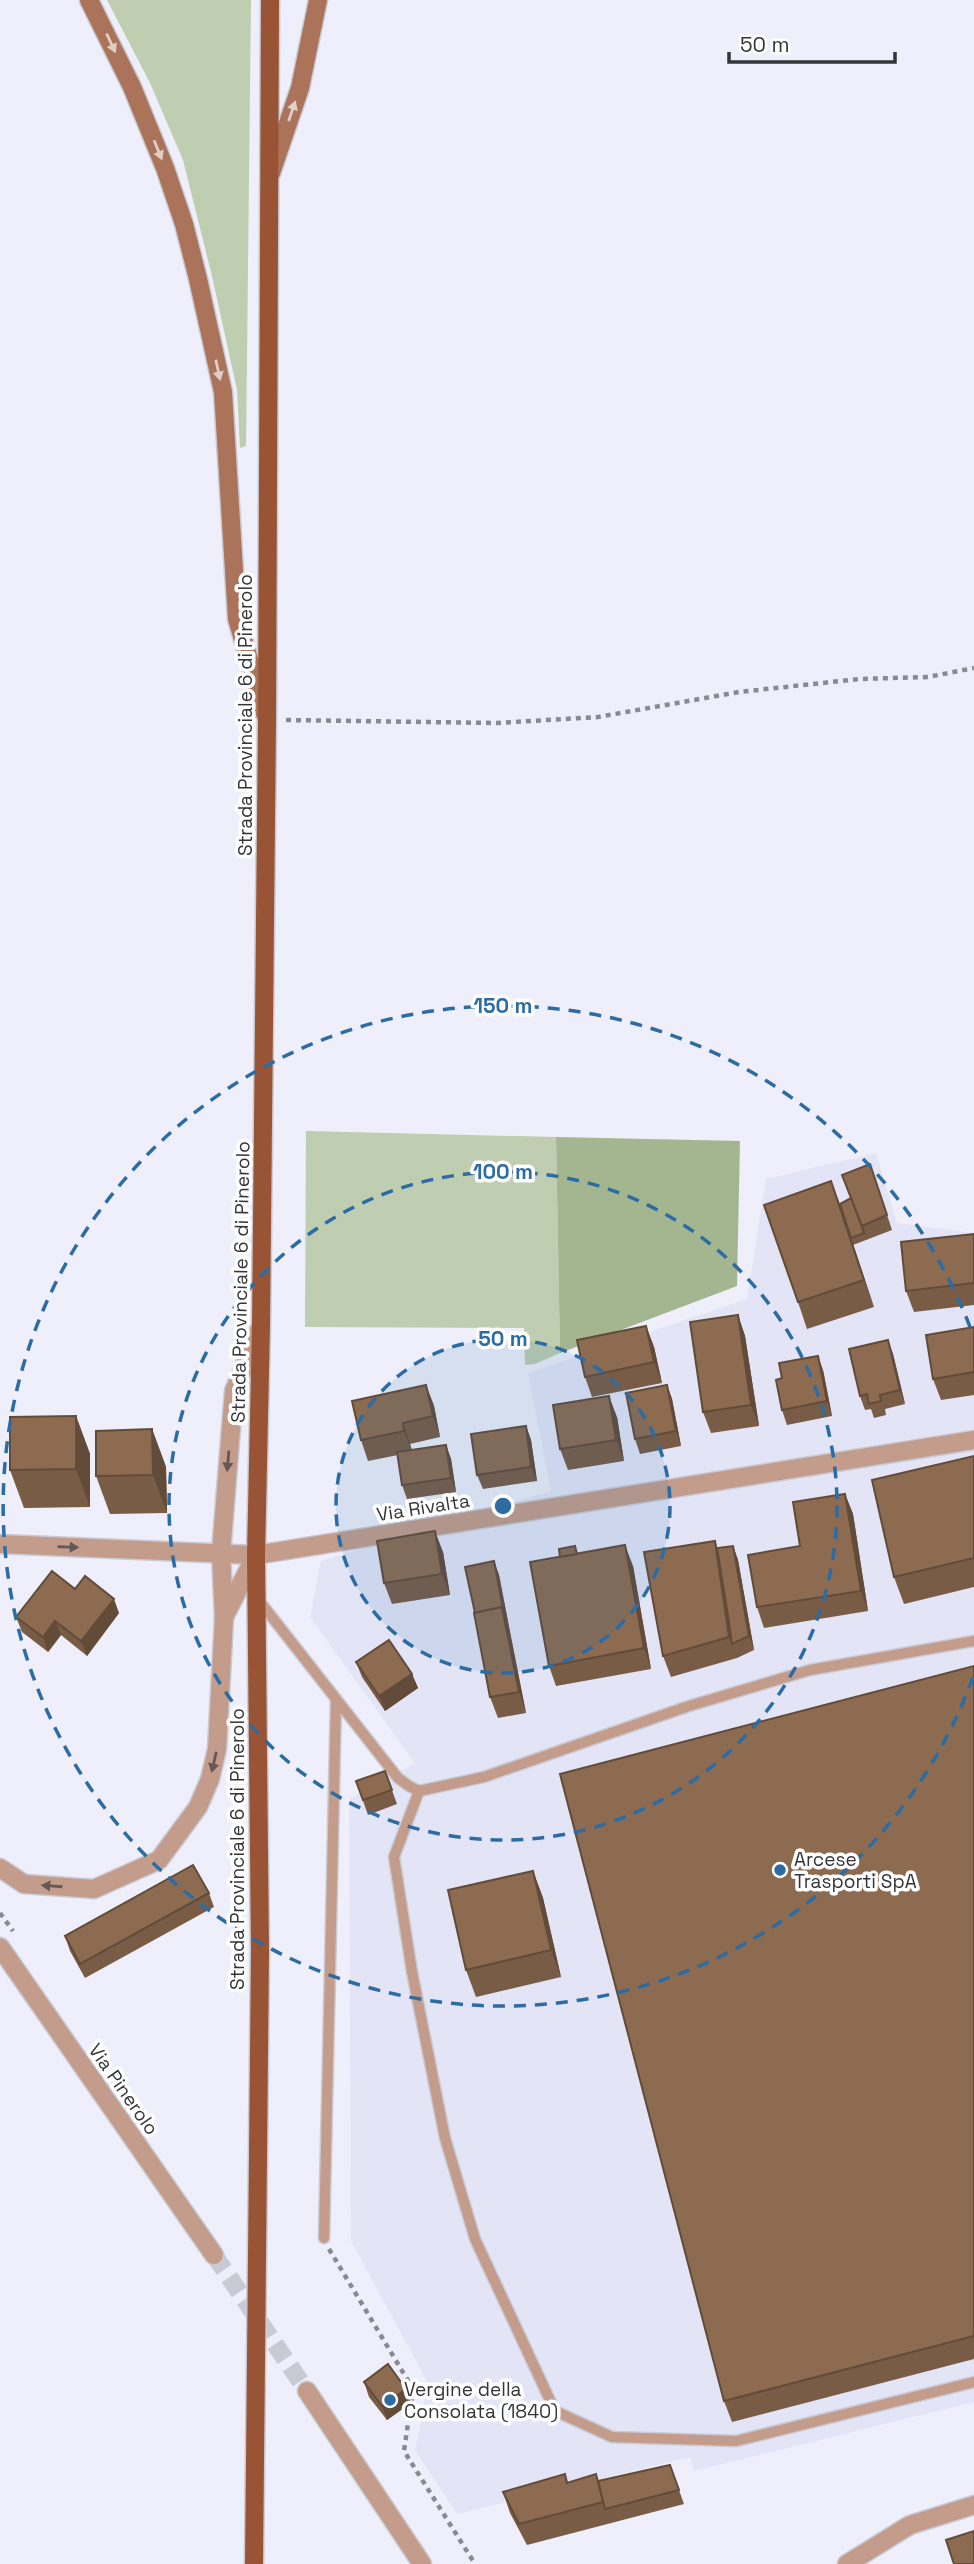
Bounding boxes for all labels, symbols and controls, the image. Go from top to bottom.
scale bar [729,21,895,65]
text: 50 m [740,31,790,58]
one-way arrow [106,33,117,53]
one-way arrow [287,101,298,122]
one-way arrow [153,140,164,161]
one-way arrow [212,359,223,381]
street label: Strada Provinciale 6 di Pinerolo [233,574,258,856]
text: 150 m [474,992,532,1019]
street label: Strada Provinciale 6 di Pinerolo [226,1141,255,1423]
text: 100 m [473,1158,533,1185]
text: 50 m [478,1325,528,1352]
one-way arrow [222,1451,233,1473]
street label: Via Rivalta [375,1488,472,1527]
centre of rings [491,1494,515,1518]
one-way arrow [57,1541,79,1552]
street label: Strada Provinciale 6 di Pinerolo [225,1708,250,1990]
one-way arrow [208,1751,219,1773]
place label: Arcese Trasporti SpA [794,1847,917,1894]
marker: Arcese Trasporti SpA [772,1862,788,1878]
one-way arrow [41,1880,63,1891]
street label: Via Pinerolo [83,2039,164,2140]
place label: Vergine della Consolata (1840) [404,2377,558,2424]
marker: Vergine della Consolata (1840) [382,2392,398,2408]

